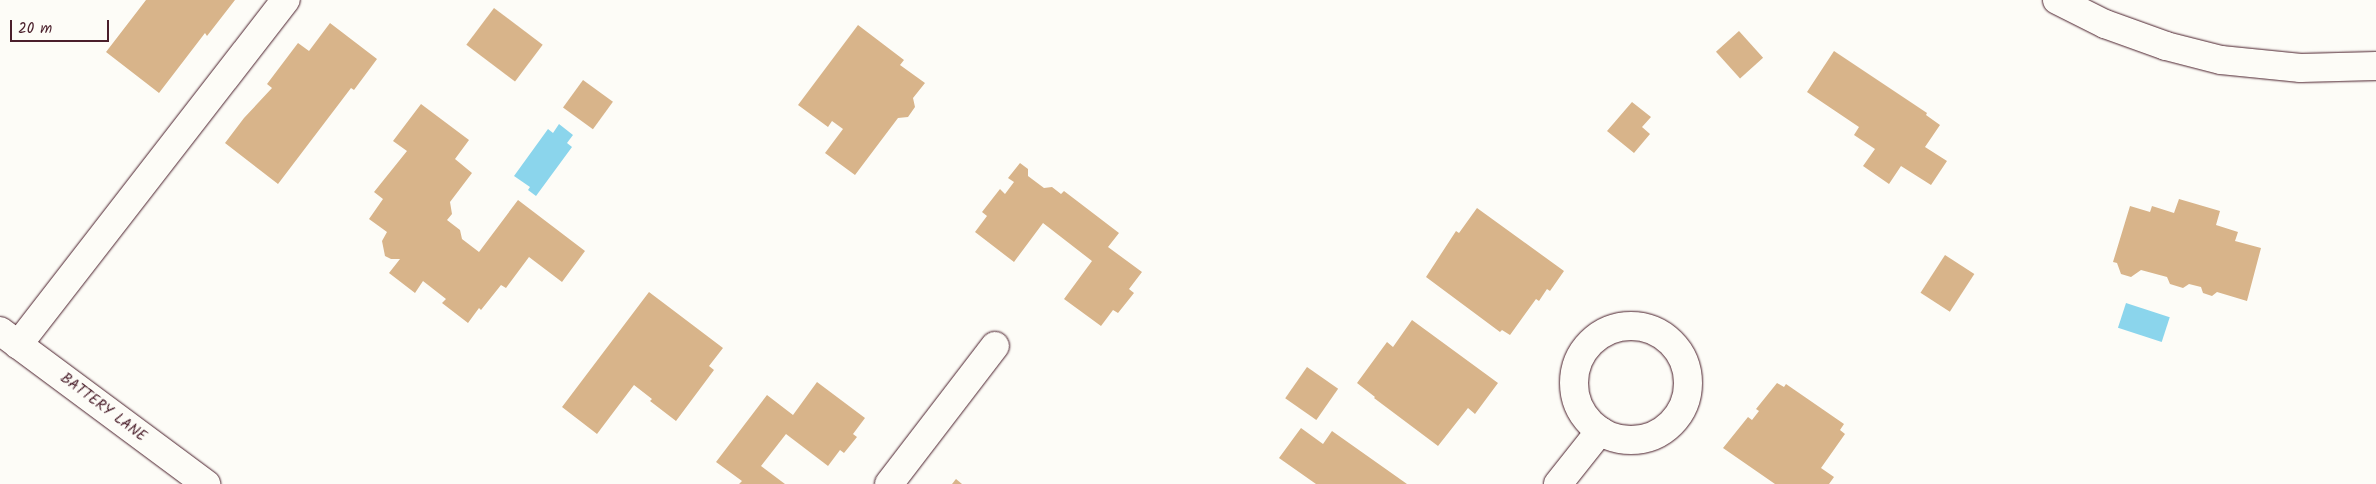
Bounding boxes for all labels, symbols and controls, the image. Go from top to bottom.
scale bar [12,10,111,42]
text: 20 m [18,17,52,41]
street label: BATTERY LANE [56,370,150,446]

